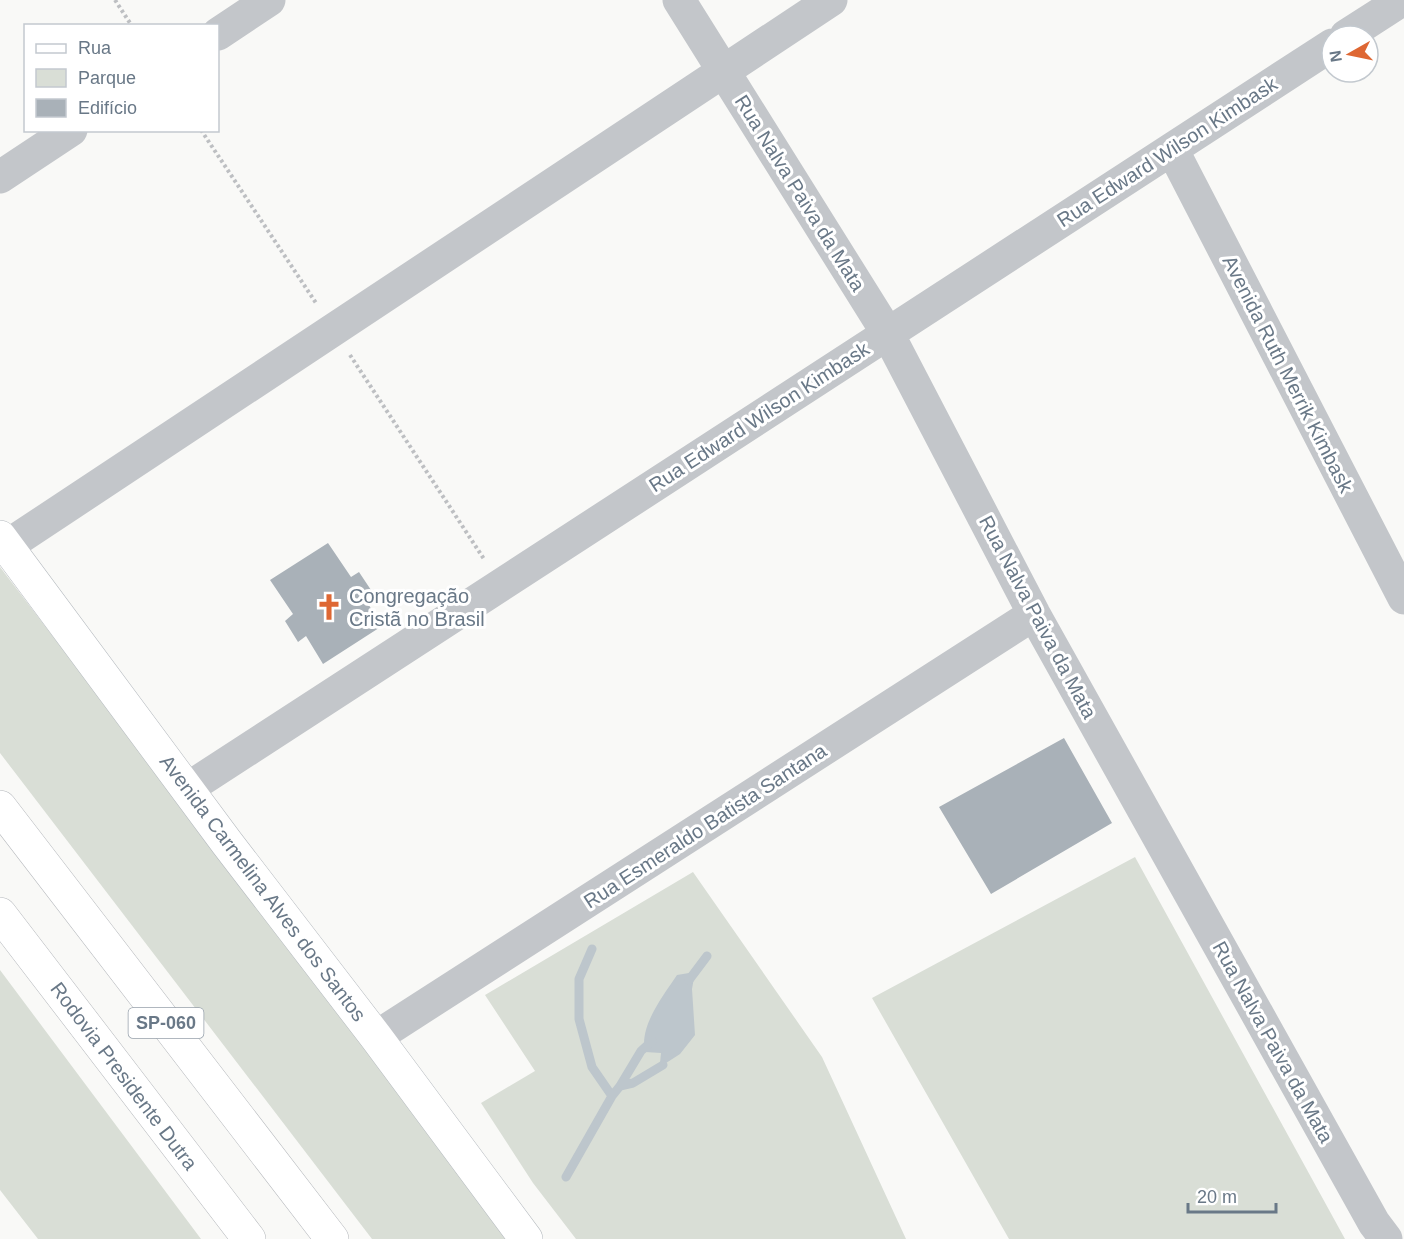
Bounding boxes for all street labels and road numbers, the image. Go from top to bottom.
street label: Rua Edward Wilson Kimbask [1053,72,1282,231]
street label: Rua Nalva Paiva da Mata [731,91,870,296]
street label: Avenida Ruth Merrik Kimbask [1218,252,1358,497]
street label: Rua Edward Wilson Kimbask [645,337,874,496]
street label: Rua Nalva Paiva da Mata [975,512,1101,723]
street label: Rua Esmeraldo Batista Santana [580,739,831,913]
street label: Avenida Carmelina Alves dos Santos [156,751,370,1025]
street label: Rua Nalva Paiva da Mata [1208,937,1338,1147]
street label: Rodovia Presidente Dutra [46,978,202,1175]
road number: SP-060 [128,1008,204,1038]

